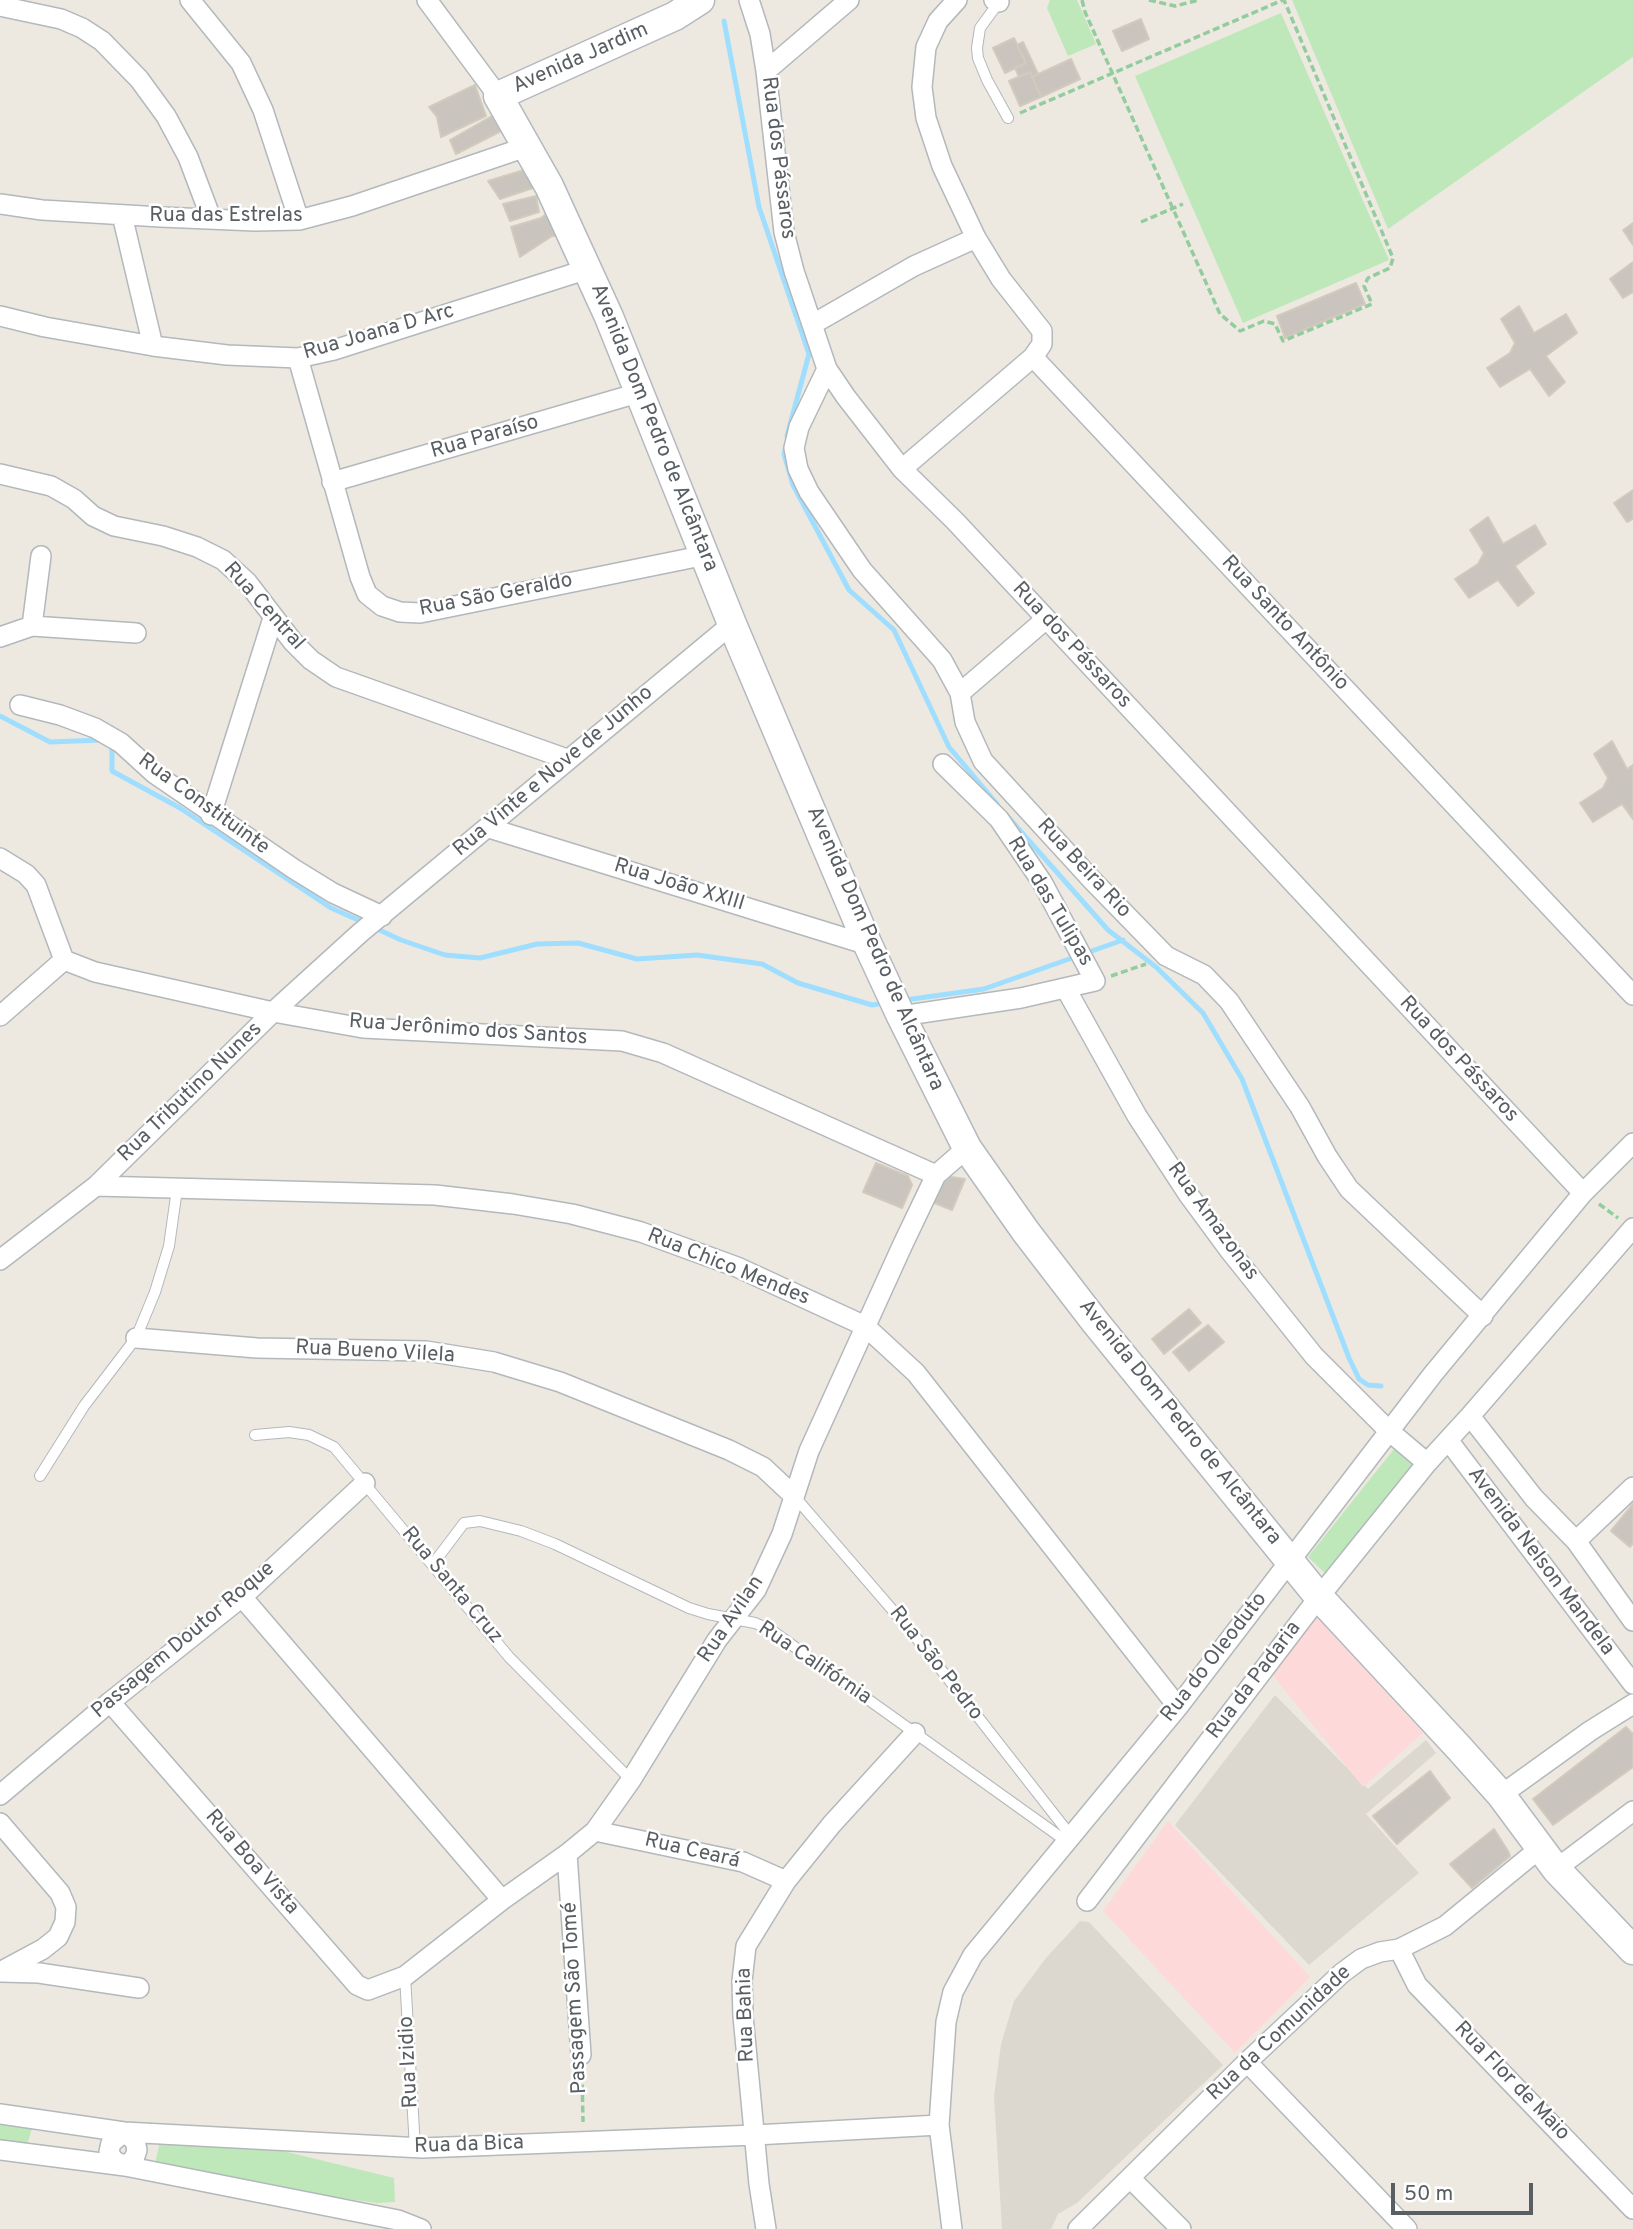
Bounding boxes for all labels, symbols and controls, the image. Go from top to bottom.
street label: Avenida Jardim [509,18,653,100]
street label: Rua dos Pássaros [755,75,799,241]
street label: Rua das Estrelas [149,204,303,230]
street label: Avenida Dom Pedro de Alcântara [584,280,722,576]
street label: Rua Joana D Arc [301,299,457,367]
street label: Rua Paraíso [428,411,542,465]
street label: Rua Santo Antônio [1215,551,1353,697]
street label: Rua Central [217,558,309,656]
street label: Rua São Geraldo [417,569,575,623]
street label: Rua dos Pássaros [1006,578,1136,714]
street label: Rua Vinte e Nove de Junho [449,681,659,863]
street label: Rua Constituinte [132,749,274,861]
street label: Avenida Dom Pedro de Alcântara [800,803,948,1095]
street label: Rua Beira Rio [1030,814,1136,924]
street label: Rua das Tulipas [1001,833,1097,971]
street label: Rua João XXIII [611,854,747,918]
street label: Rua dos Pássaros [1393,992,1523,1128]
street label: Rua Jerônimo dos Santos [348,1010,588,1052]
street label: Rua Tributino Nunes [114,1018,268,1168]
street label: Rua Amazonas [1161,1158,1263,1286]
street label: Rua Chico Mendes [643,1224,813,1312]
street label: Avenida Dom Pedro de Alcântara [1072,1295,1286,1551]
street label: Rua Bueno Vilela [295,1336,455,1370]
street label: Avenida Nelson Mandela [1461,1463,1619,1661]
street label: Rua Santa Cruz [395,1522,507,1650]
street label: Passagem Doutor Roque [87,1557,281,1725]
street label: Rua Avilan [694,1572,770,1668]
street label: Rua do Oleoduto [1157,1588,1273,1728]
street label: Rua São Pedro [883,1602,987,1726]
street label: Rua Califórnia [752,1617,876,1711]
street label: Rua da Padaria [1202,1617,1308,1745]
street label: Rua Boa Vista [199,1805,303,1921]
street label: Rua Ceará [642,1829,742,1875]
street label: Passagem São Tomé [558,1901,594,2095]
street label: Rua da Comunidade [1203,1961,1357,2107]
street label: Rua Bahia [733,1967,761,2063]
street label: Rua Izidio [395,2015,425,2109]
street label: Rua Flor de Maio [1448,2017,1574,2147]
street label: Rua da Bica [414,2131,524,2161]
scale bar [1395,2170,1537,2214]
text: 50 m [1404,2181,1453,2208]

